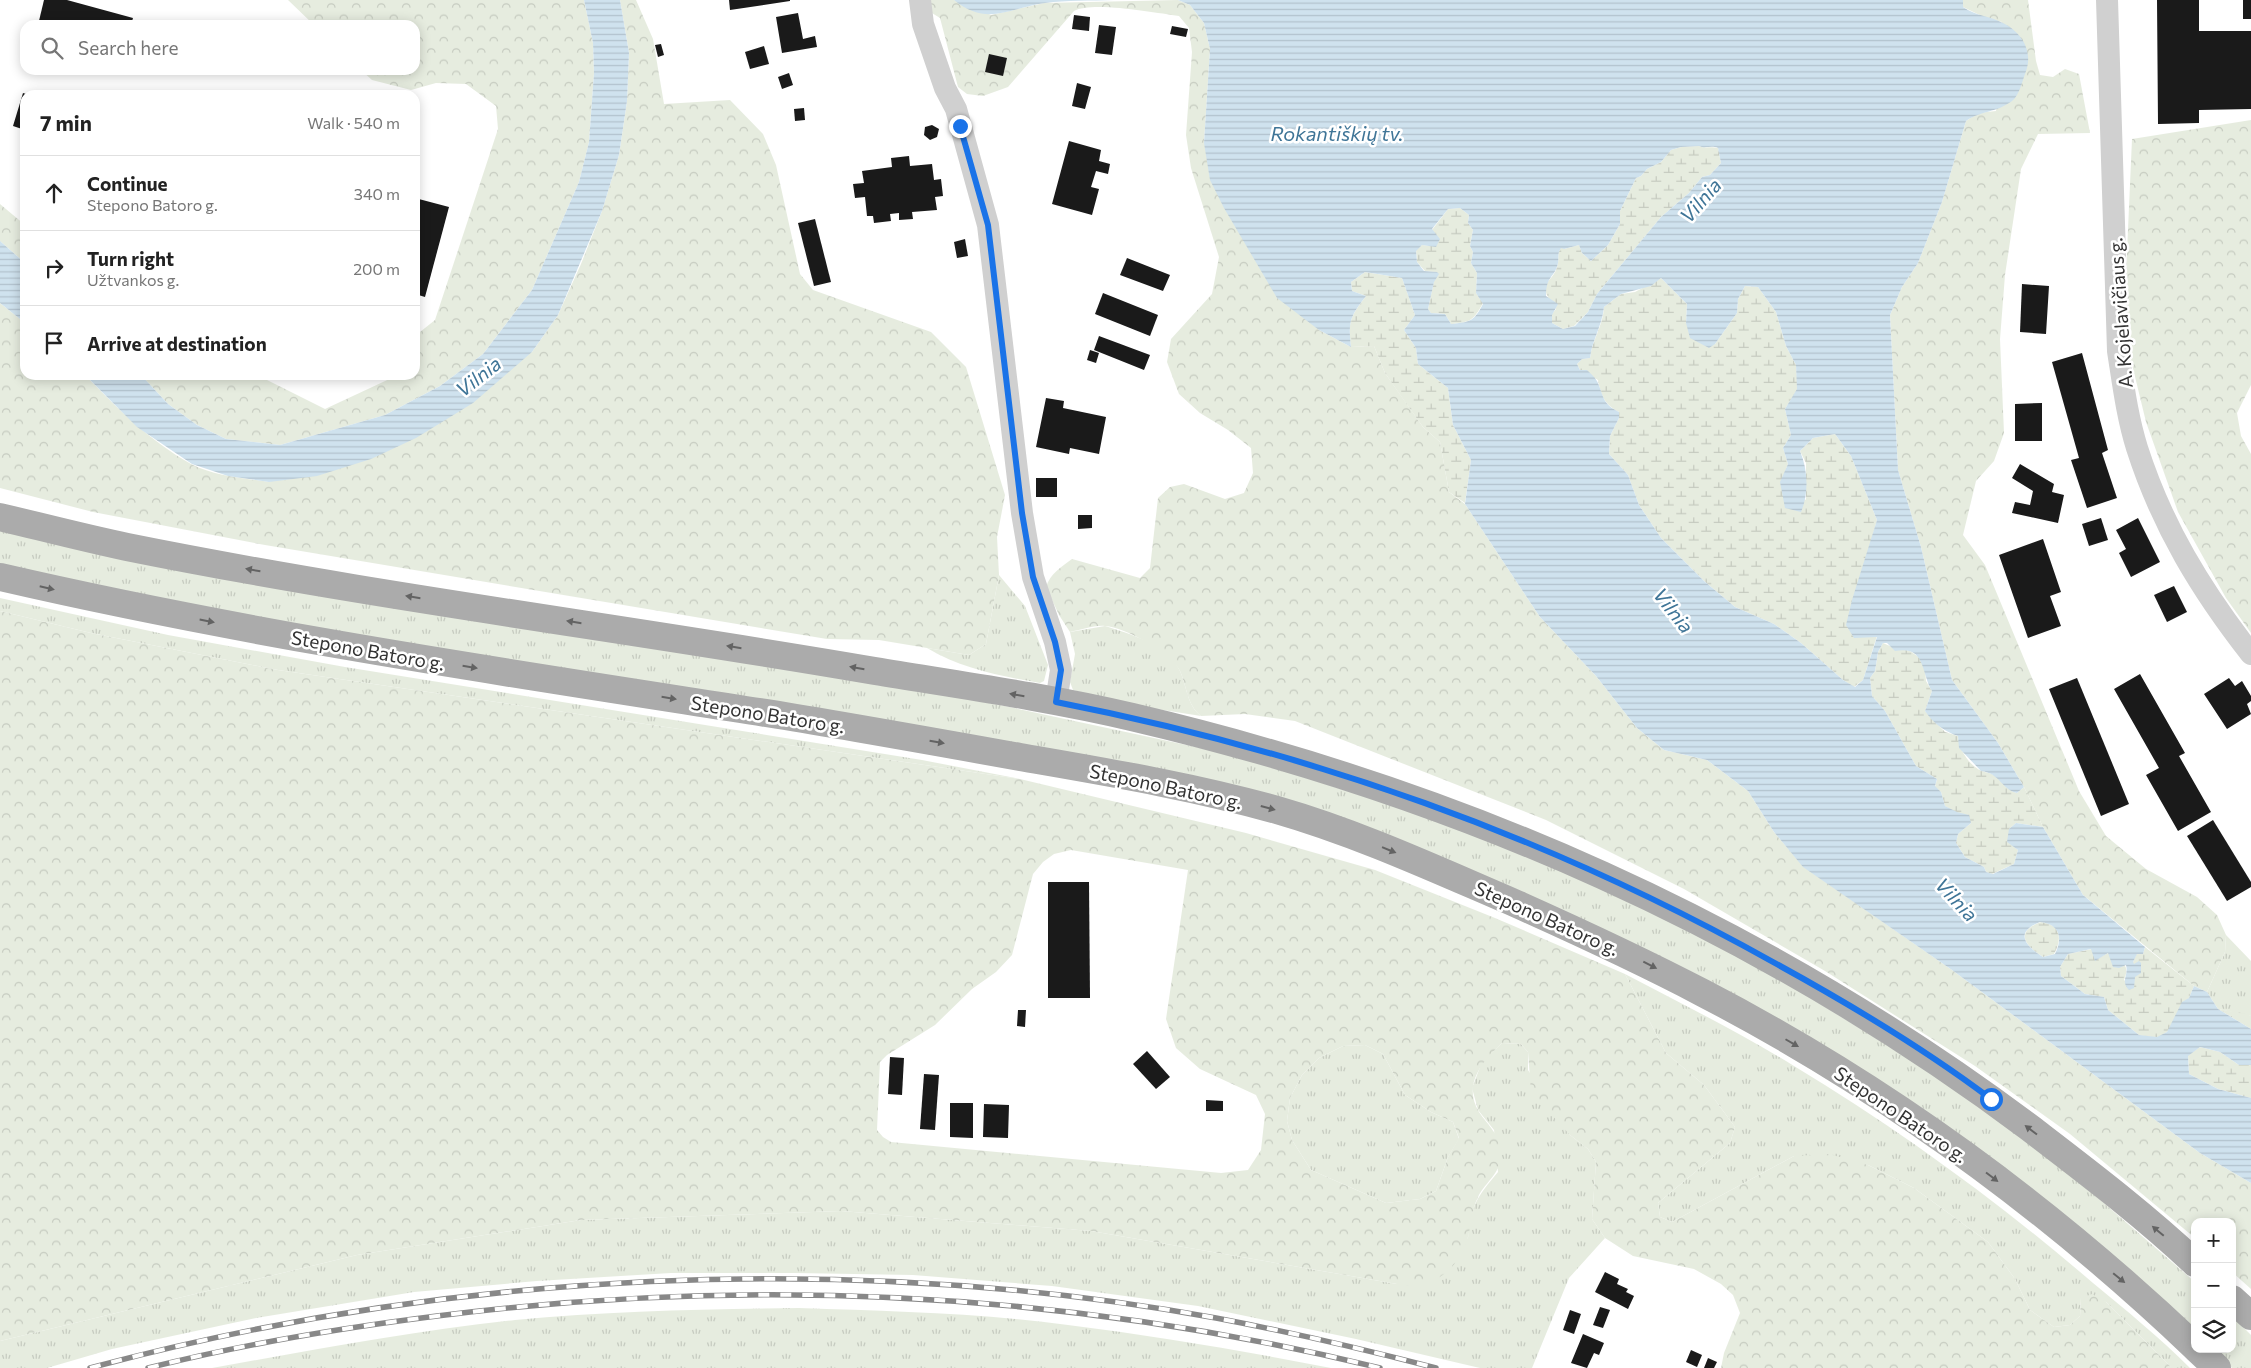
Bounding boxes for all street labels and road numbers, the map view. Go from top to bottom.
street label: A. Kojelavičiaus g. [2103,237,2137,389]
street label: Stepono Batoro g. [290,625,446,675]
street label: Stepono Batoro g. [689,690,847,738]
street label: Stepono Batoro g. [1088,759,1244,813]
street label: Stepono Batoro g. [1471,876,1623,960]
street label: Stepono Batoro g. [1830,1061,1972,1167]

